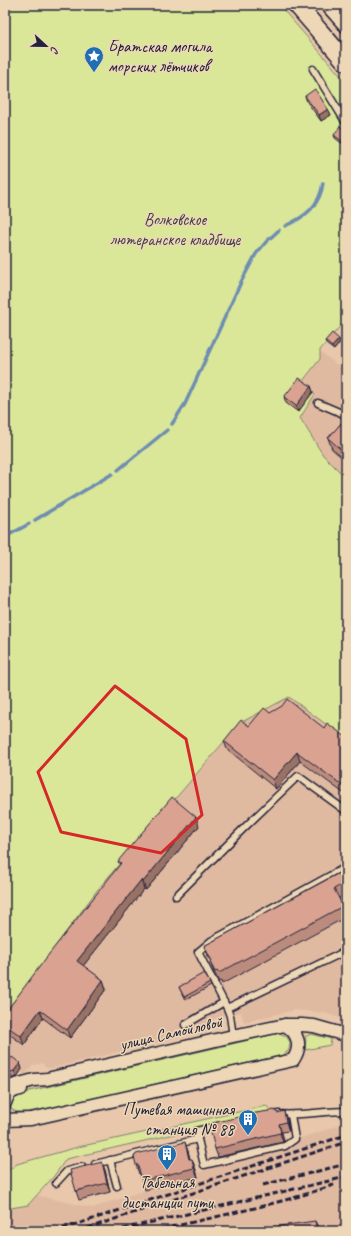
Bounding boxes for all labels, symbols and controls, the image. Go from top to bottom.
north arrow [26,26,66,66]
place label: Братская могила морских лётчиков [108,36,214,77]
text: С [47,45,63,56]
place icon: Братская могила морских лётчиков [83,45,105,73]
park label: Волковское лютеранское кладбище [110,209,242,250]
street label: улица Самойловой [117,1011,225,1055]
place label: Путевая машинная станция № 88 [123,1099,236,1140]
building icon: Путевая машинная станция № 88 [237,1108,259,1136]
building icon: Табельная дистанции пути [156,1143,178,1171]
place label: Табельная дистанции пути [121,1172,215,1213]

